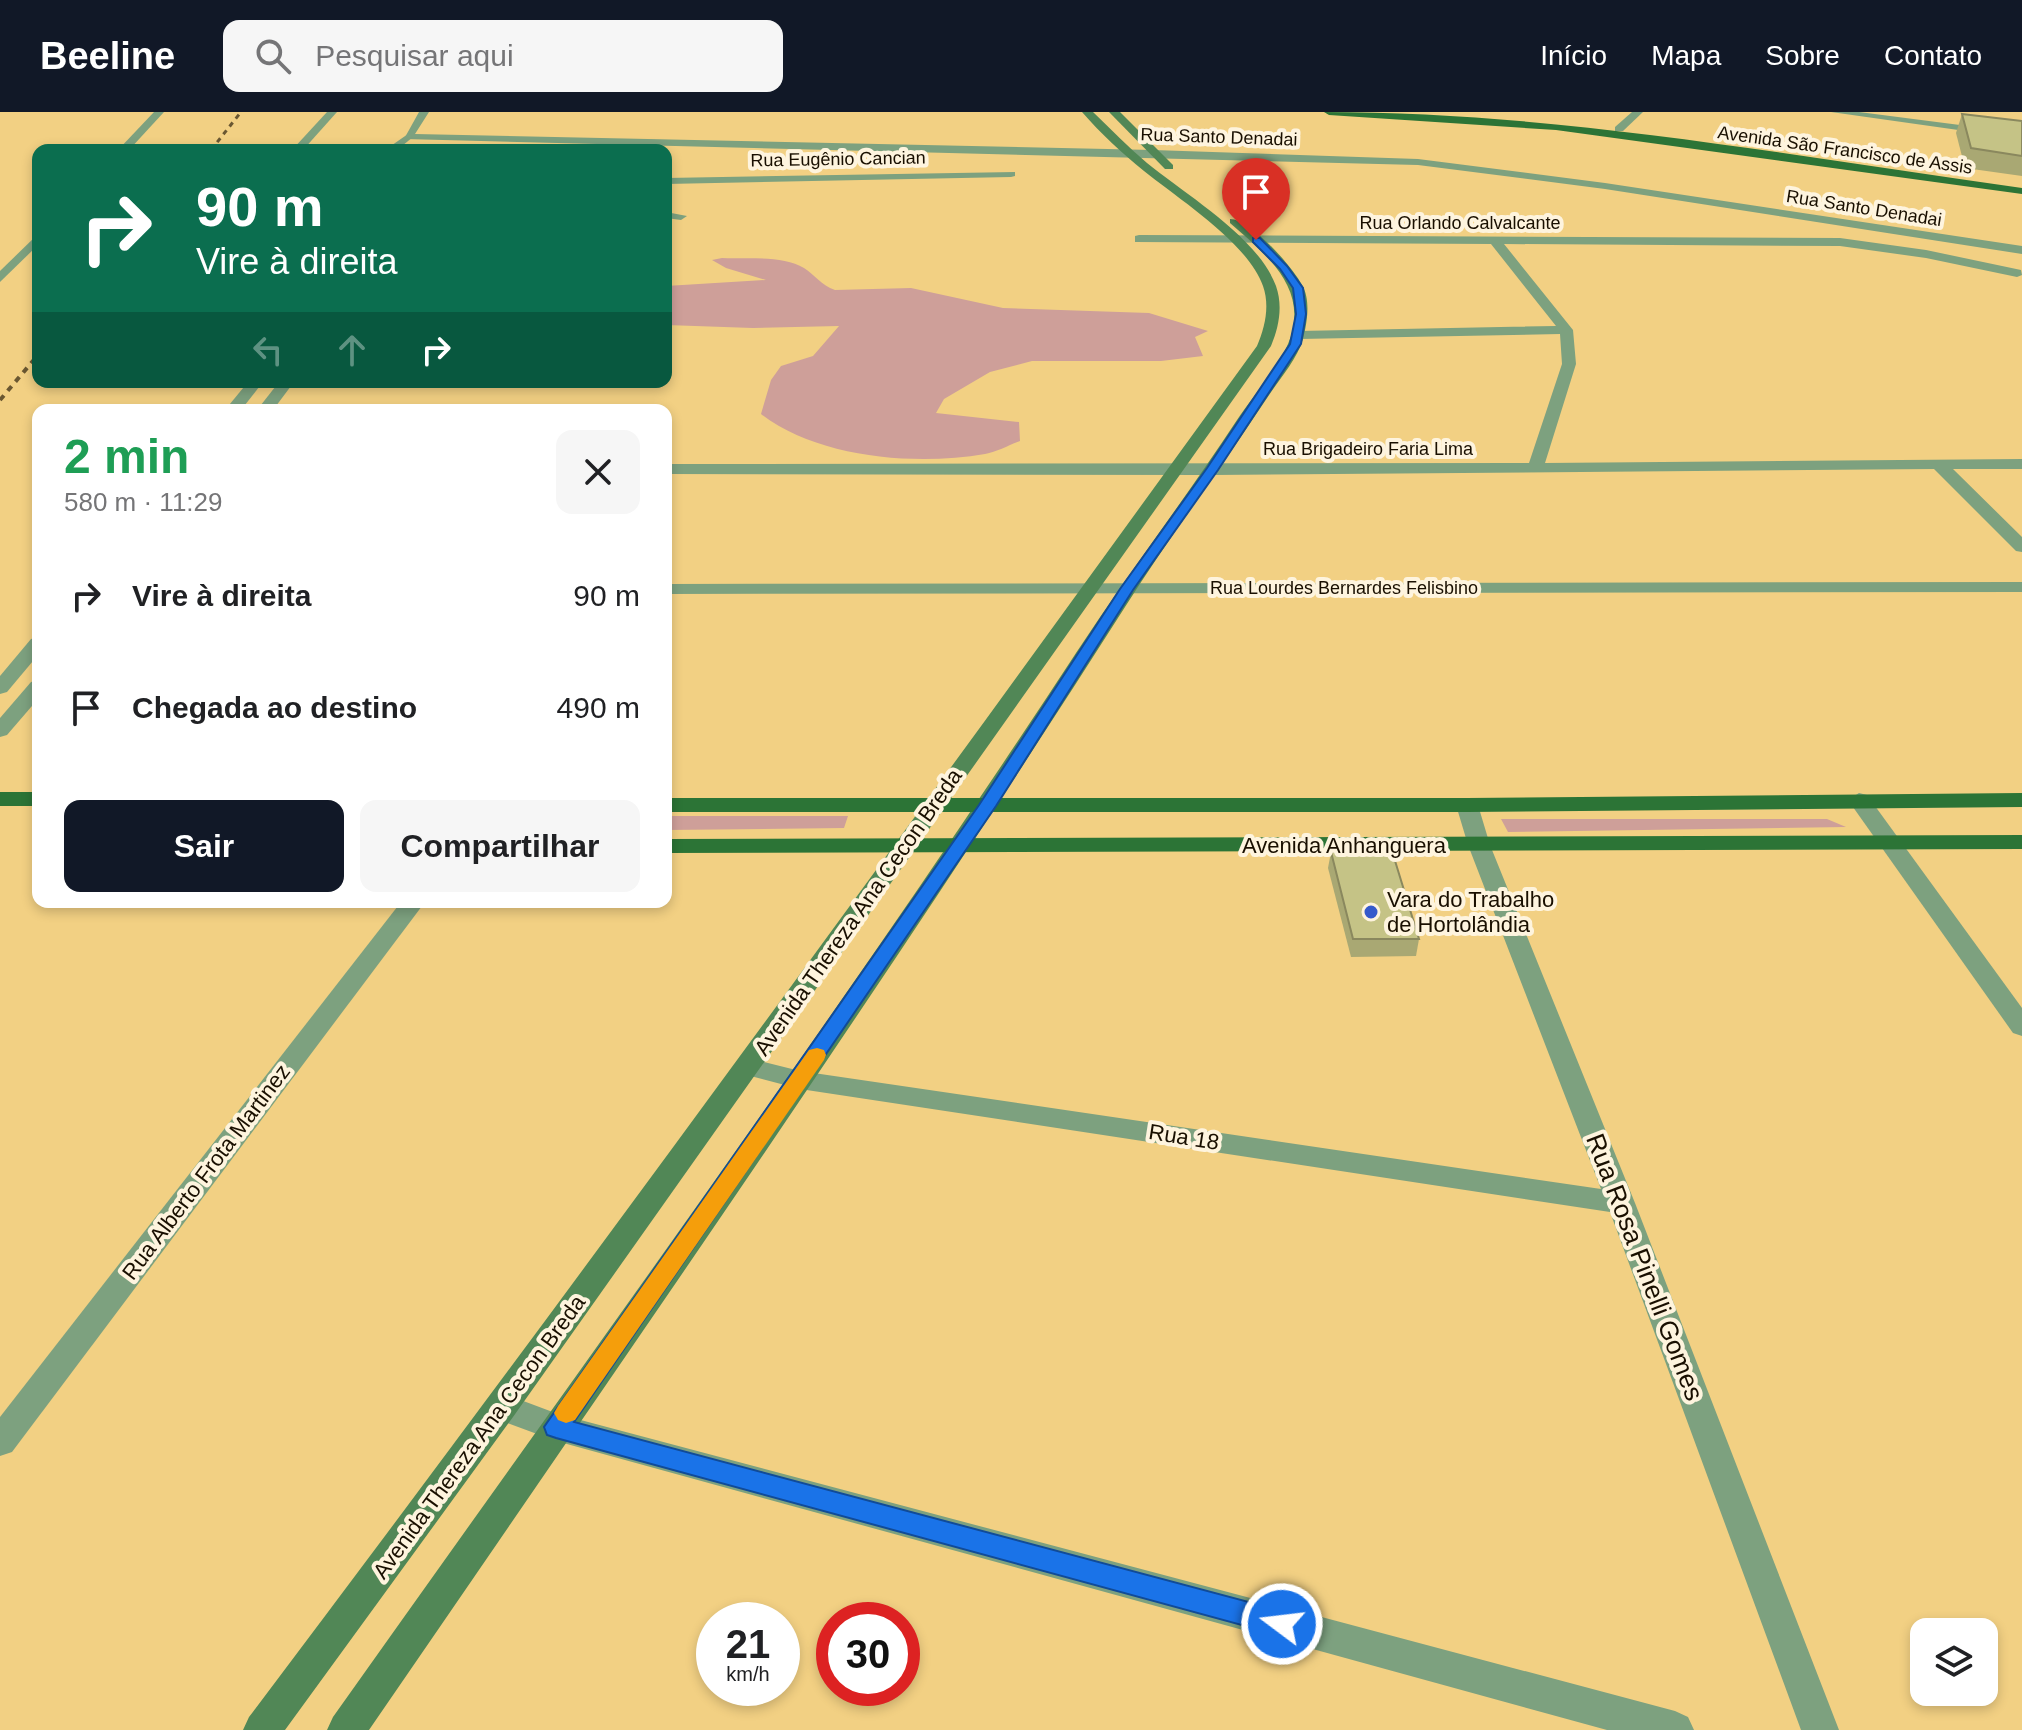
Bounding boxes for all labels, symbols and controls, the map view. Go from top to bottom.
search box [223,20,783,92]
icon: search [251,34,295,78]
text: Beeline [40,35,175,77]
text: Pesquisar aqui [315,39,514,72]
text: Início [1540,40,1607,71]
text: Mapa [1651,40,1721,71]
text: Sobre [1765,40,1840,71]
text: Contato [1884,40,1982,71]
street label: Avenida São Francisco de Assis [1716,122,1974,178]
street label: Rua Santo Denadai [1140,124,1298,150]
street label: Rua Eugênio Cancian [750,147,926,171]
pin [1222,158,1290,240]
icon: arrive [1234,170,1278,214]
text: 90 m [196,175,324,238]
icon: right [64,176,168,280]
street label: Rua Santo Denadai [1785,186,1943,230]
street label: Rua Orlando Calvalcante [1359,213,1561,233]
text: Vire à direita [196,241,397,282]
icon: left [246,328,290,372]
icon: ahead [330,328,374,372]
icon: right [414,328,458,372]
text: 2 min [64,430,189,483]
button: close [556,430,640,514]
street label: Rua Brigadeiro Faria Lima [1263,439,1474,459]
text: 580 m · 11:29 [64,487,223,517]
icon: right [64,574,108,618]
street label: Rua Lourdes Bernardes Felisbino [1210,578,1478,598]
text: Vire à direita [132,579,312,612]
text: 90 m [573,579,640,612]
icon: arrive [64,686,108,730]
text: Chegada ao destino [132,691,417,724]
text: 490 m [557,691,640,724]
street label: Avenida Thereza Ana Cecon Breda [749,763,967,1060]
button: Sair [64,800,344,892]
button: Compartilhar [360,800,640,892]
street label: Avenida Anhanguera [1242,833,1447,858]
place label: Vara do Trabalho de Hortolândia [1387,887,1554,937]
marker: Vara do Trabalho de Hortolândia [1362,903,1380,921]
street label: Rua Alberto Frota Martinez [117,1059,295,1285]
street label: Rua 18 [1147,1119,1221,1155]
street label: Rua Rosa Pinelli Gomes [1580,1129,1710,1405]
street label: Avenida Thereza Ana Cecon Breda [368,1290,591,1584]
position arrow [1240,1582,1324,1666]
speed limit sign: 30 [816,1602,920,1706]
map controls [1910,1618,1998,1706]
button: layers [1910,1618,1998,1706]
text: 21 [726,1622,770,1666]
text: km/h [726,1663,770,1685]

